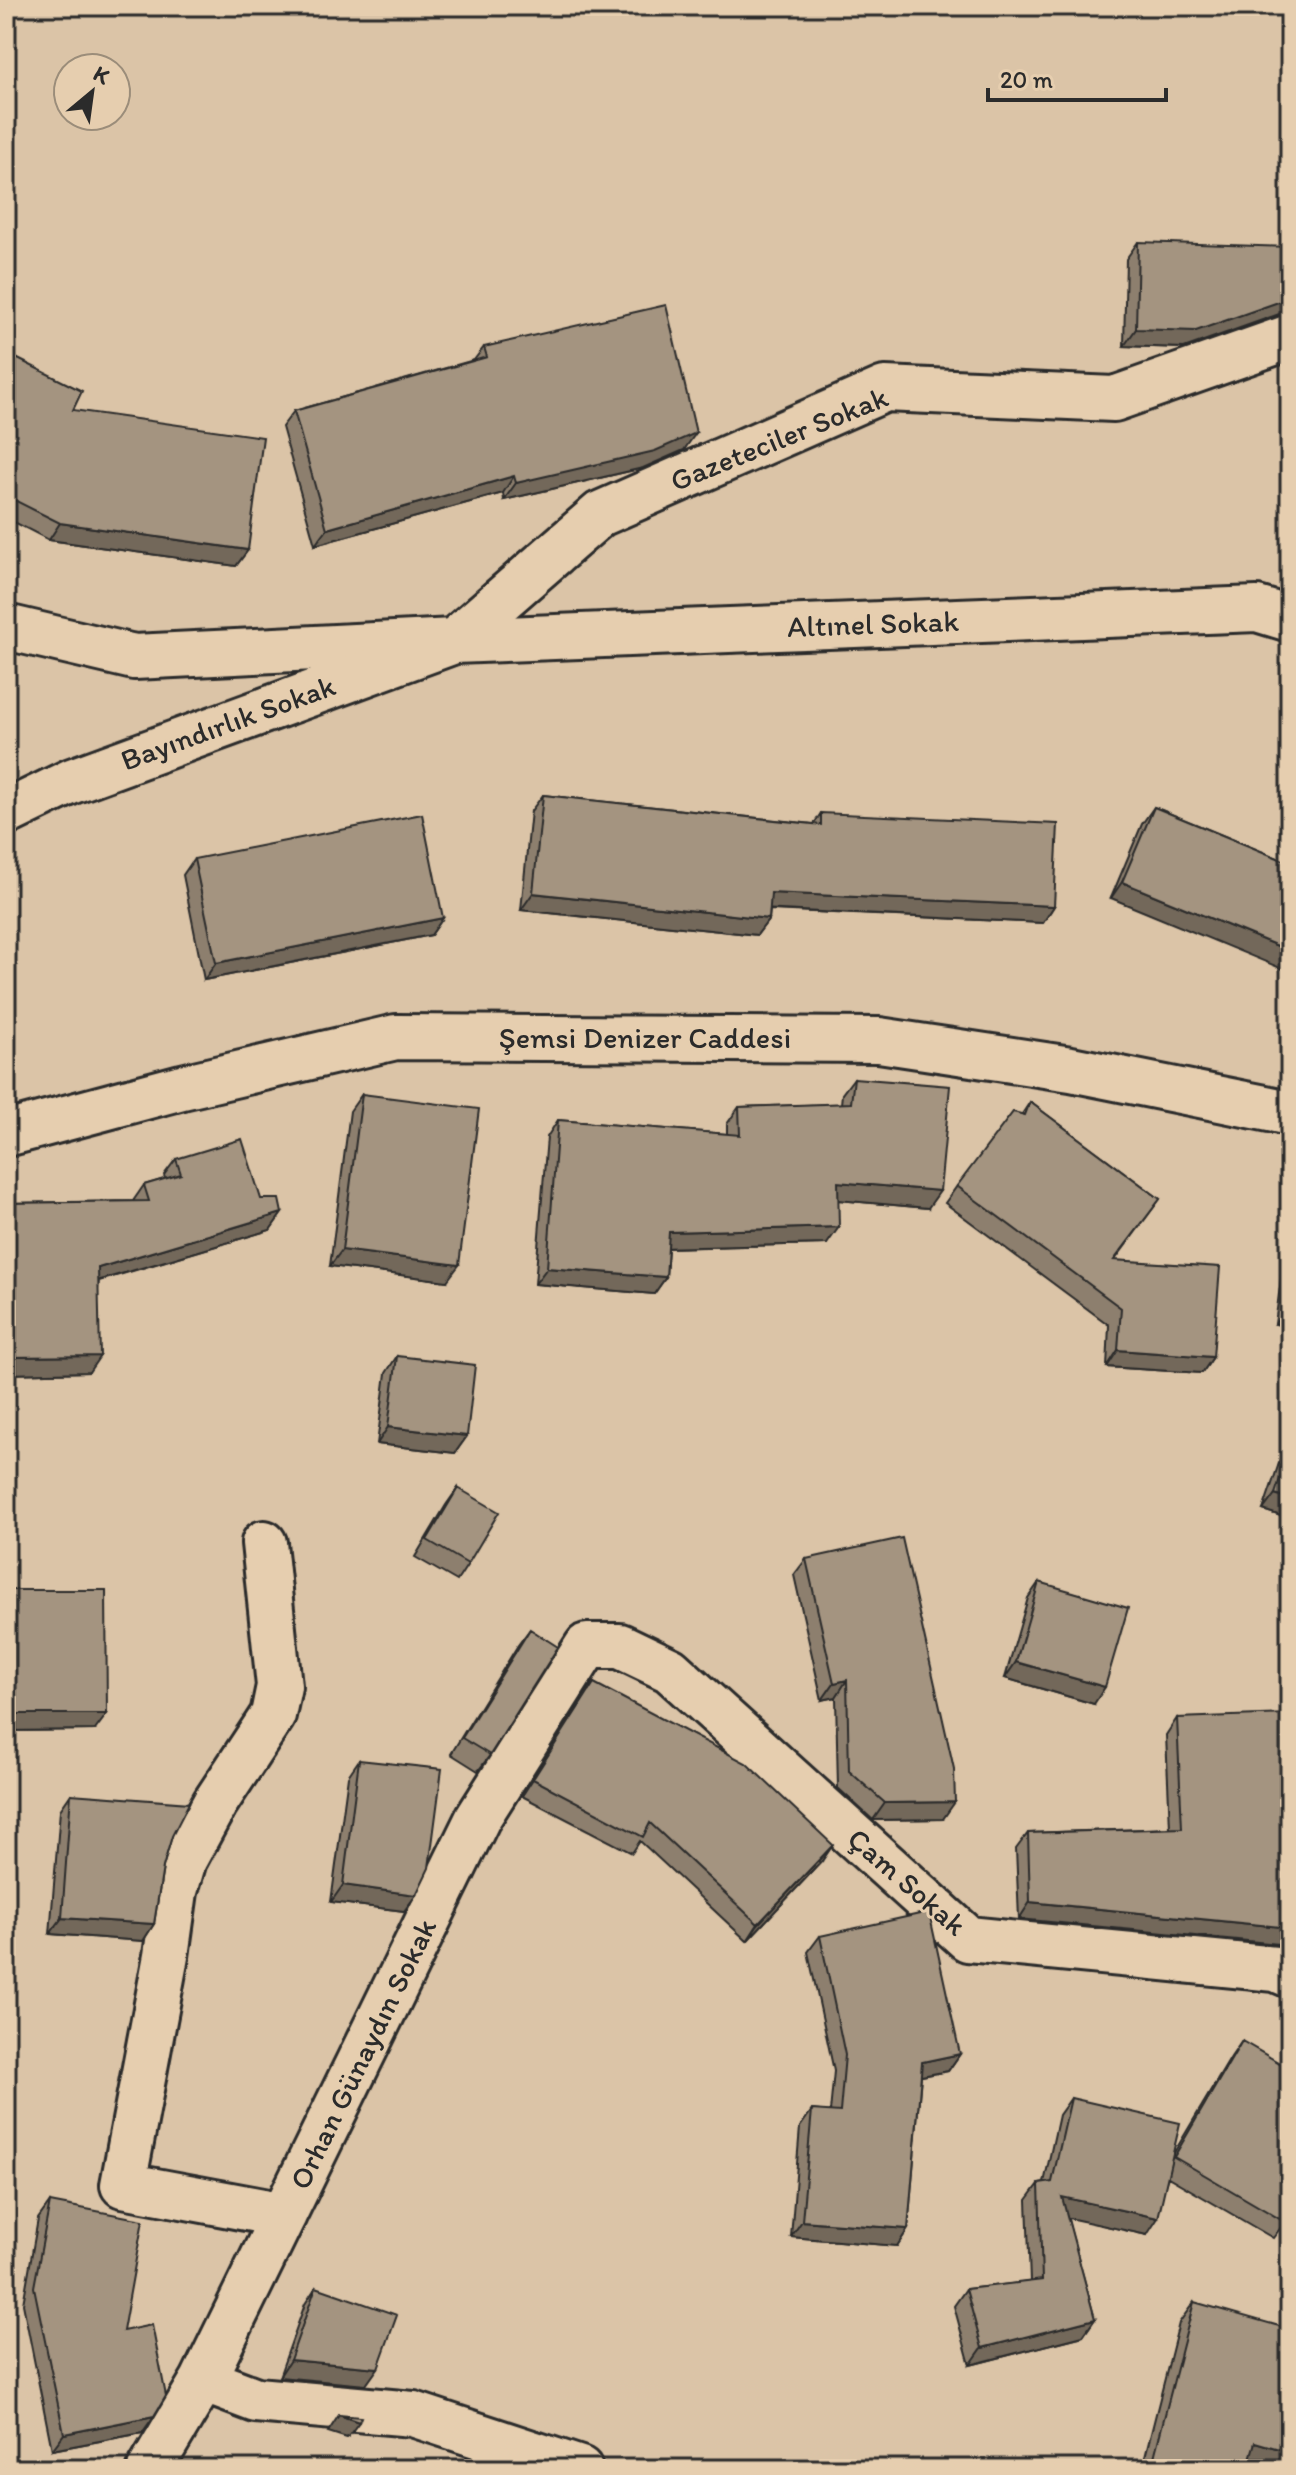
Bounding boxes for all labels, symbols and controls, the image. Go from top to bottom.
north arrow [52,52,132,132]
scale bar [988,52,1166,102]
text: K [89,60,115,91]
text: 20 m [1000,65,1053,94]
street label: Gazeteciler Sokak [665,378,894,499]
street label: Altınel Sokak [786,602,960,645]
street label: Bayındırlık Sokak [116,666,340,778]
street label: Şemsi Denizer Caddesi [499,1019,791,1056]
street label: Çam Sokak [840,1820,975,1944]
street label: Orhan Günaydın Sokak [281,1912,444,2195]

